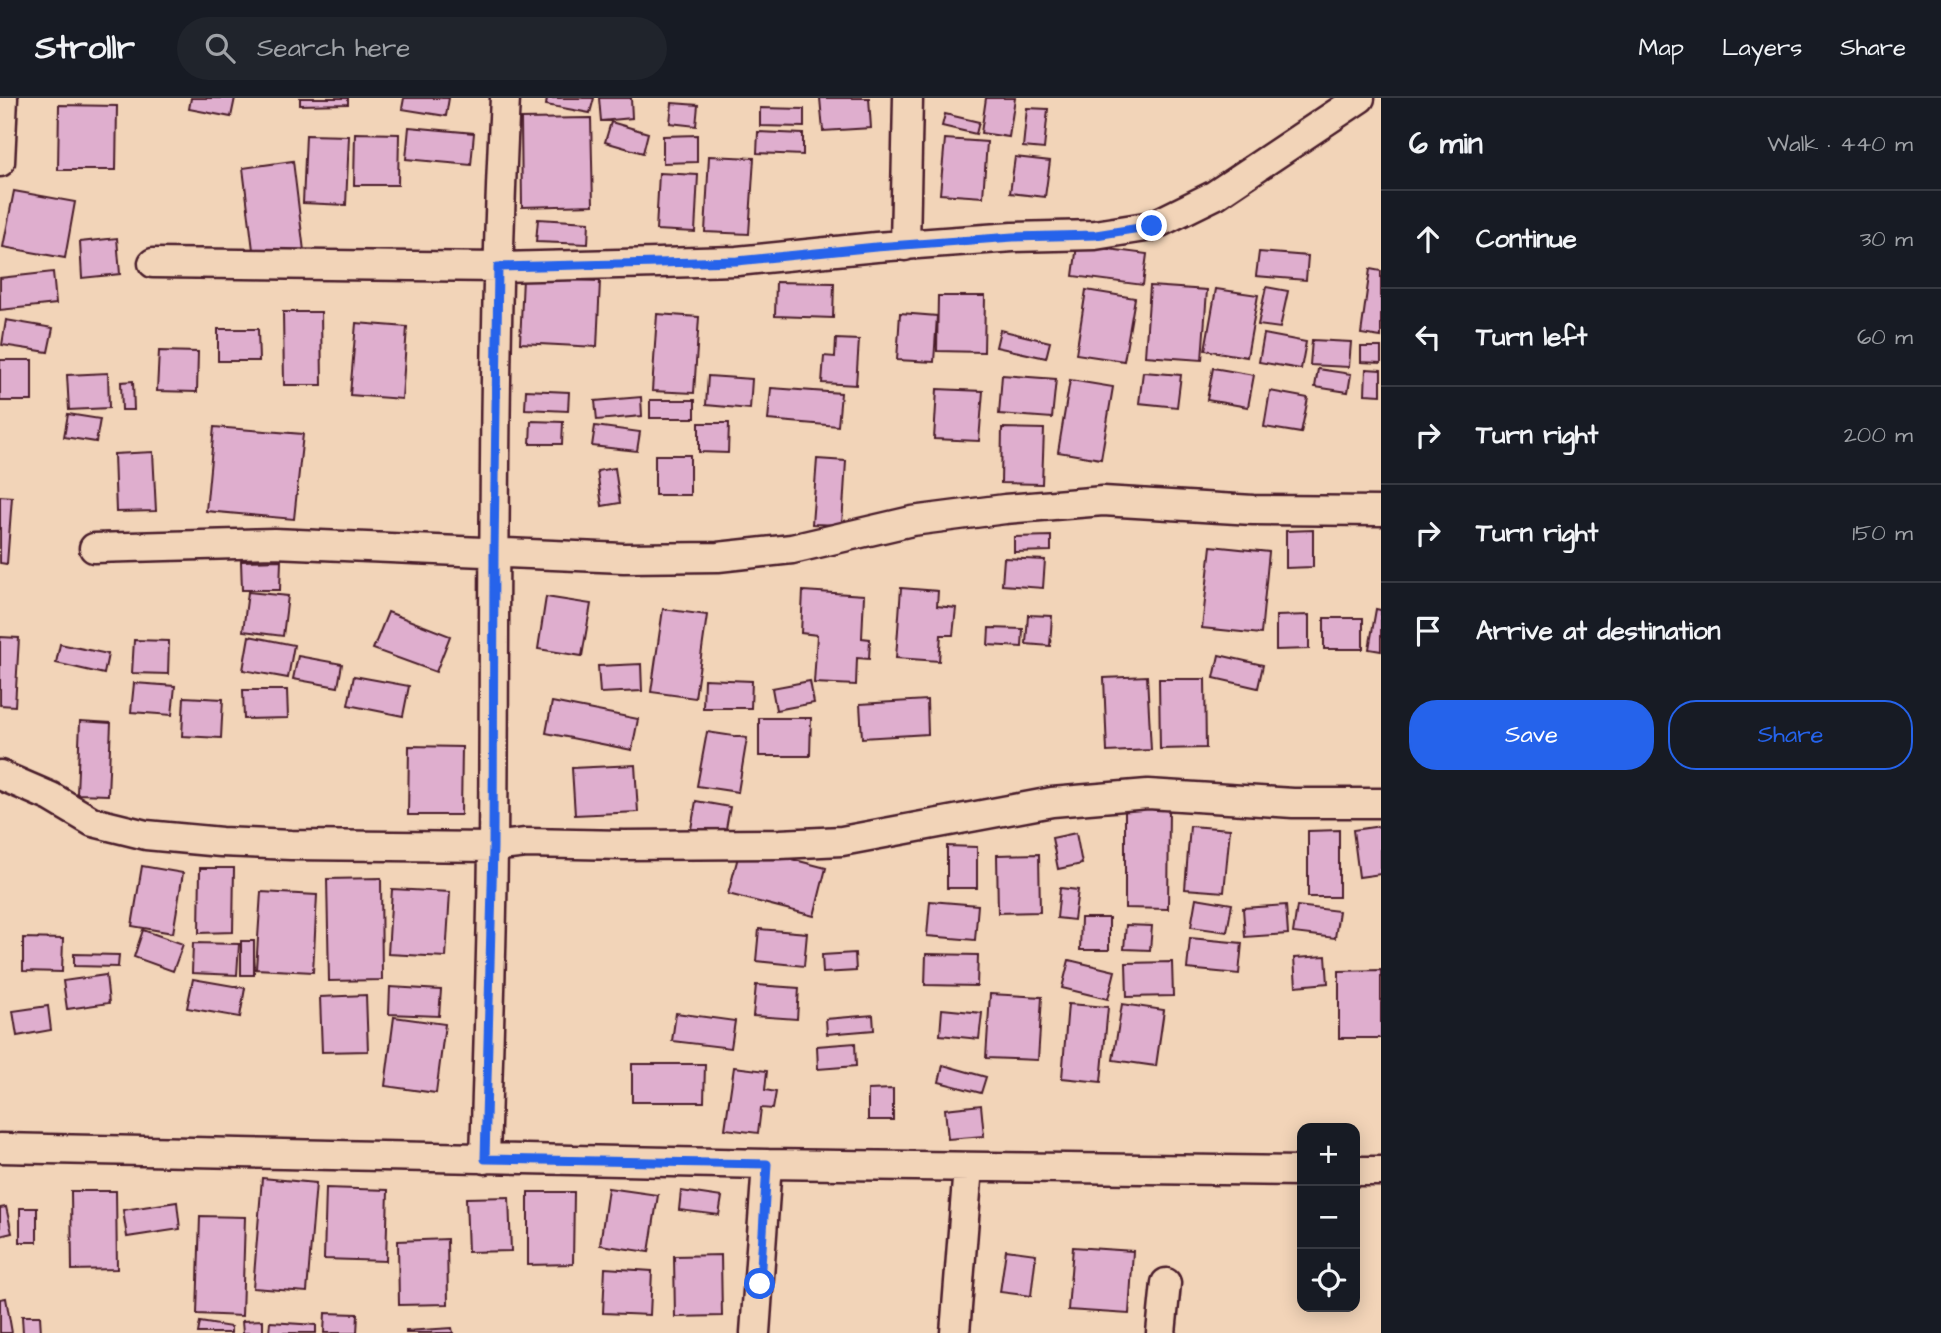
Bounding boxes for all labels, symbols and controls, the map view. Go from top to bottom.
search box [177,17,667,80]
text: Strollr [35,25,135,71]
icon: search [201,29,239,67]
text: Search here [257,30,410,66]
text: Map [1639,31,1684,65]
text: Layers [1722,31,1802,65]
text: Share [1840,31,1906,65]
text: 6 min [1409,123,1483,165]
text: Walk · 440 m [1767,128,1913,160]
route end [1136,210,1167,241]
icon: ahead [1409,220,1447,258]
text: Continue [1476,221,1577,257]
text: 30 m [1860,223,1913,255]
icon: left [1409,318,1447,356]
text: Turn left [1476,319,1587,355]
text: 60 m [1857,321,1913,353]
icon: right [1409,416,1447,454]
text: Turn right [1476,417,1598,453]
text: 200 m [1844,419,1913,451]
icon: right [1409,514,1447,552]
text: Turn right [1476,515,1598,551]
text: 150 m [1852,517,1913,549]
icon: arrive [1409,612,1447,650]
text: Arrive at destination [1476,613,1721,649]
button: Save [1409,700,1654,770]
button: Share [1668,700,1913,770]
map controls [1297,1123,1360,1312]
button: + [1297,1123,1360,1186]
button: − [1297,1186,1360,1249]
button: locate [1297,1249,1360,1312]
route start [744,1268,775,1299]

